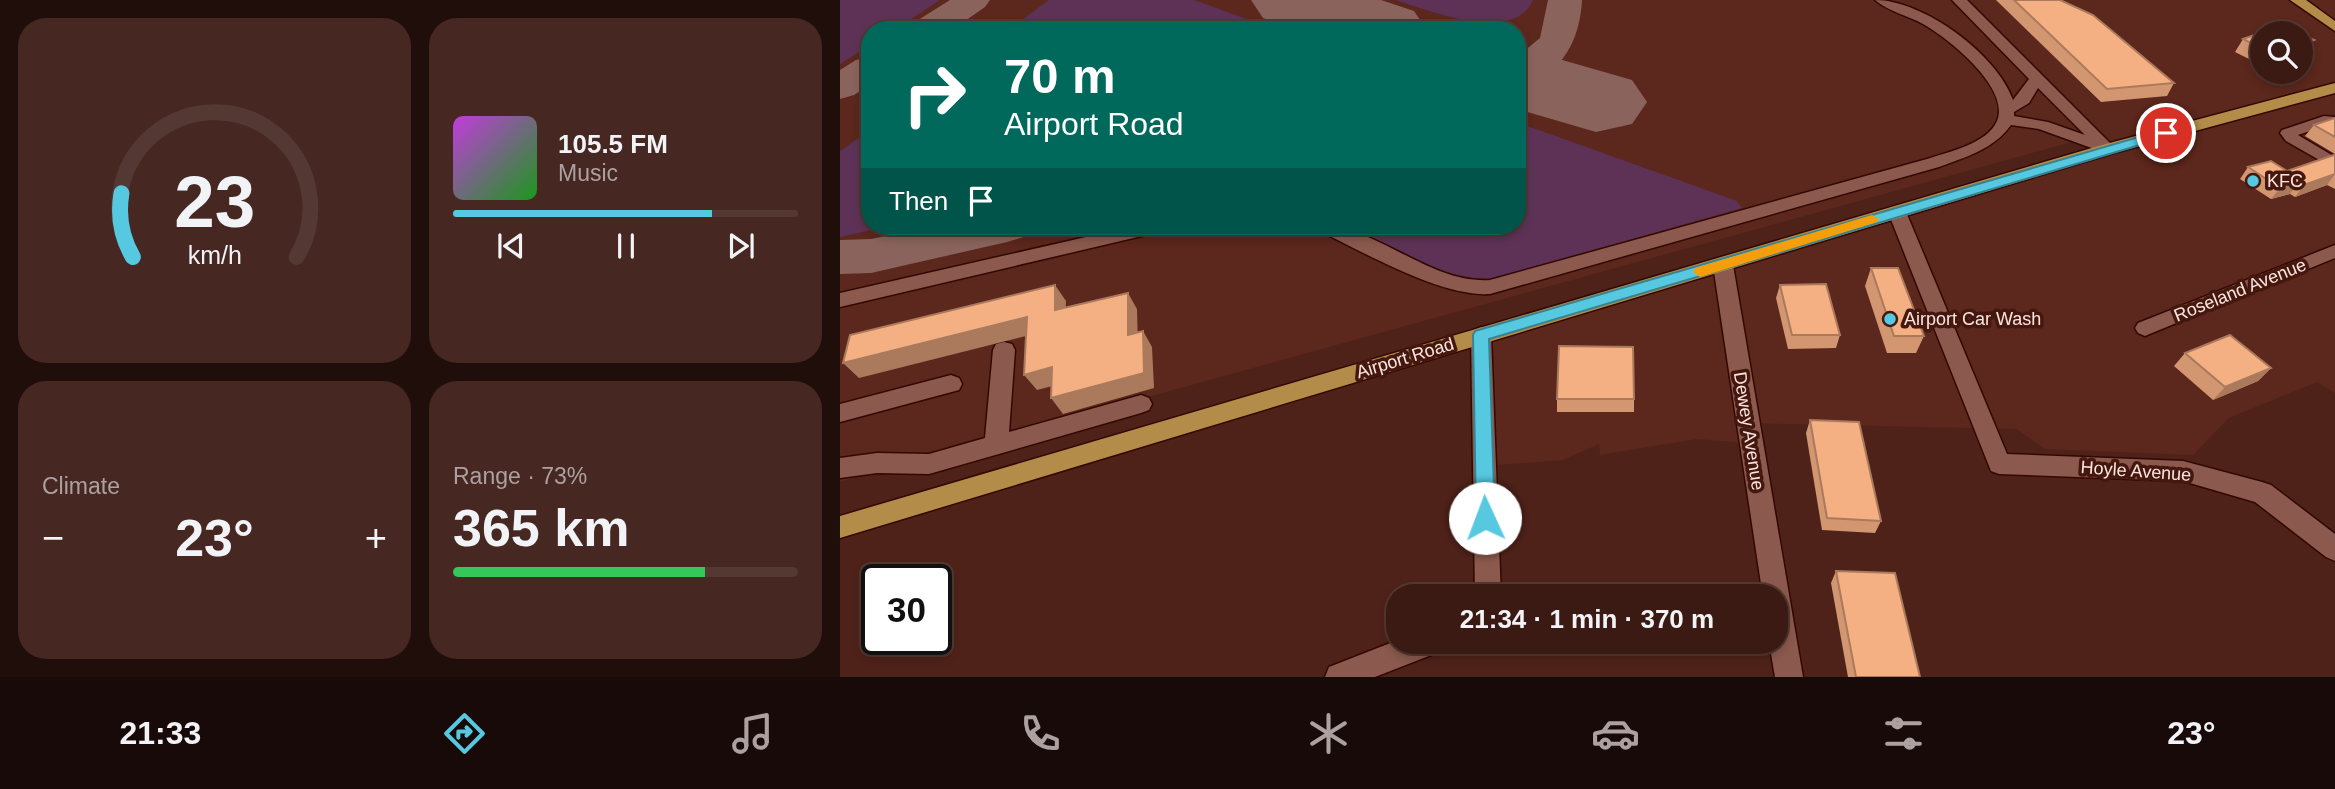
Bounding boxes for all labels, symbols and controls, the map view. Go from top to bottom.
map controls [2250,21,2313,84]
button: search [2250,21,2313,84]
icon: right [889,49,980,140]
text: 70 m [1004,49,1116,103]
pin [2136,103,2196,163]
text: Airport Road [1004,106,1184,142]
icon: arrive [2147,114,2185,152]
text: 105.5 FM [558,129,668,159]
text: Music [558,160,618,186]
text: 23 [174,161,255,242]
place label: KFC [2267,171,2303,191]
marker: KFC [2245,173,2261,189]
icon: arrive [962,182,1000,220]
text: Then [889,186,948,216]
icon: previous [492,227,530,265]
icon: pause [607,227,645,265]
icon: next [722,227,760,265]
text: km/h [187,241,242,269]
street label: Roseland Avenue [2171,254,2309,326]
place label: Airport Car Wash [1904,309,2041,329]
marker: Airport Car Wash [1882,311,1898,327]
street label: Airport Road [1354,334,1456,382]
street label: Dewey Avenue [1730,370,1768,492]
street label: Hoyle Avenue [2080,457,2192,485]
text: Range · 73% [453,463,587,489]
text: Climate [42,473,120,499]
position arrow [1448,481,1522,555]
text: 365 km [453,499,629,557]
text: 23° [175,509,254,567]
text: − [42,517,64,559]
text: + [365,517,387,559]
speed limit sign: 30 [861,564,952,655]
text: 21:34 · 1 min · 370 m [1460,604,1714,634]
icon: directions [440,709,489,758]
icon: music [728,709,777,758]
icon: phone [1016,709,1065,758]
icon: climate [1304,709,1353,758]
icon: car [1591,709,1640,758]
icon: filters [1879,709,1928,758]
text: 21:33 [119,715,201,751]
text: 23° [2167,715,2216,751]

